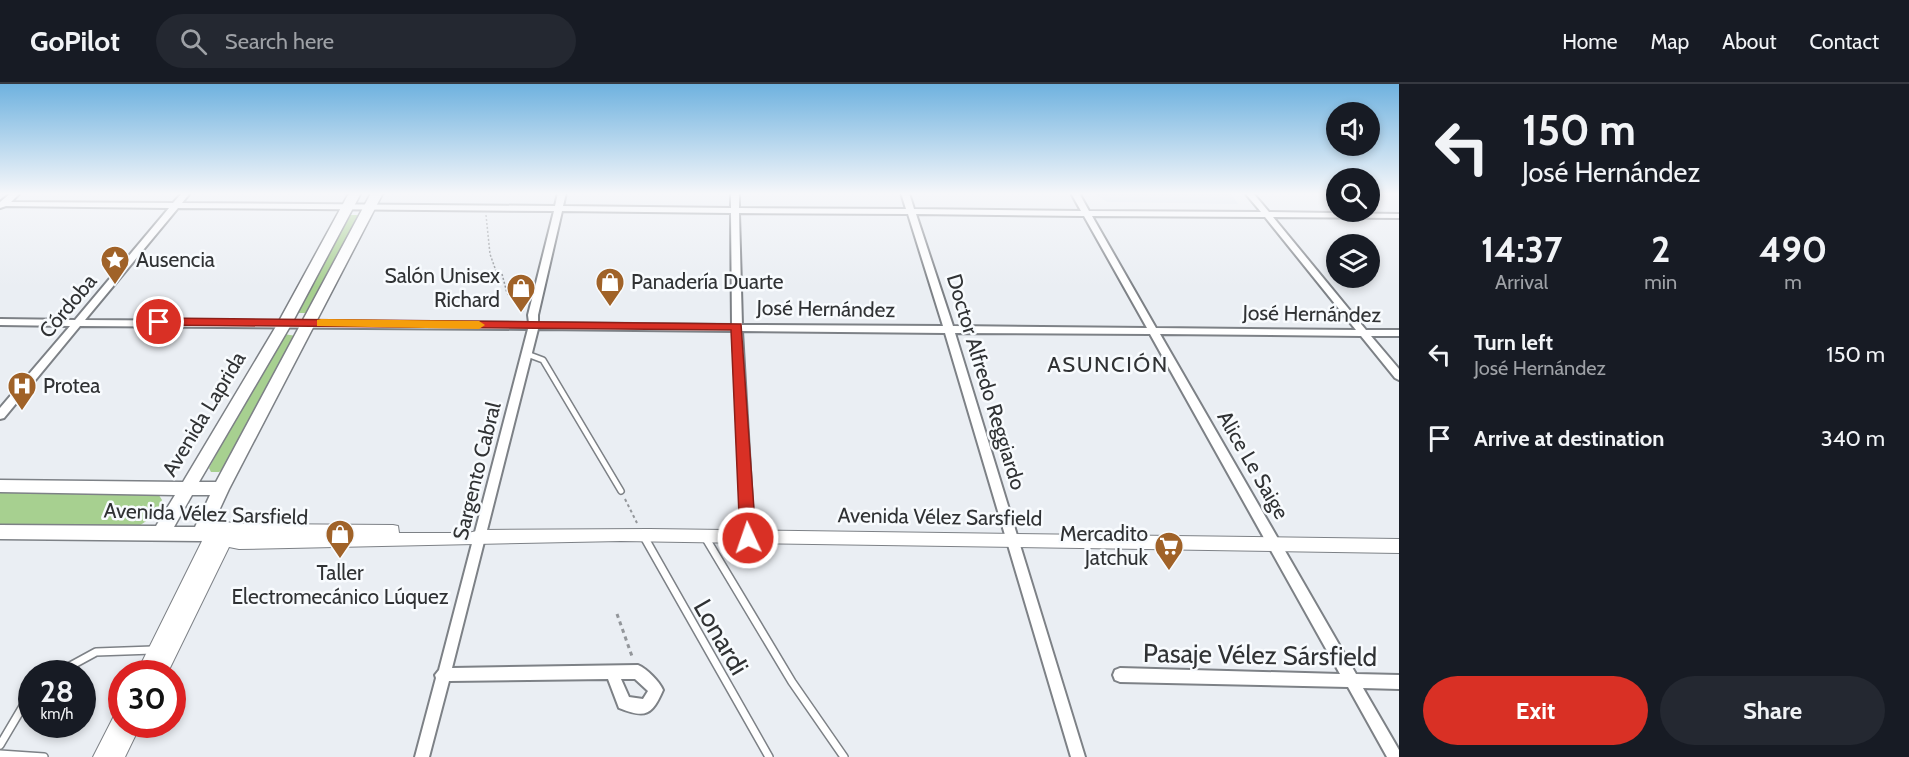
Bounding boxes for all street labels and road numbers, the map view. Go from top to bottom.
street label: Córdoba [34,269,101,343]
street label: Doctor Alfredo Reggiardo [942,271,1031,493]
street label: José Hernández [756,295,896,322]
street label: José Hernández [1242,300,1382,327]
street label: Avenida Laprida [157,347,251,481]
street label: Sargento Cabral [447,399,506,542]
street label: Alice Le Saige [1212,406,1295,524]
street label: Avenida Vélez Sarsfield [103,497,309,530]
street label: Avenida Vélez Sarsfield [838,502,1043,531]
street label: Lonardi [687,594,755,680]
street label: Pasaje Vélez Sársfield [1143,637,1377,673]

